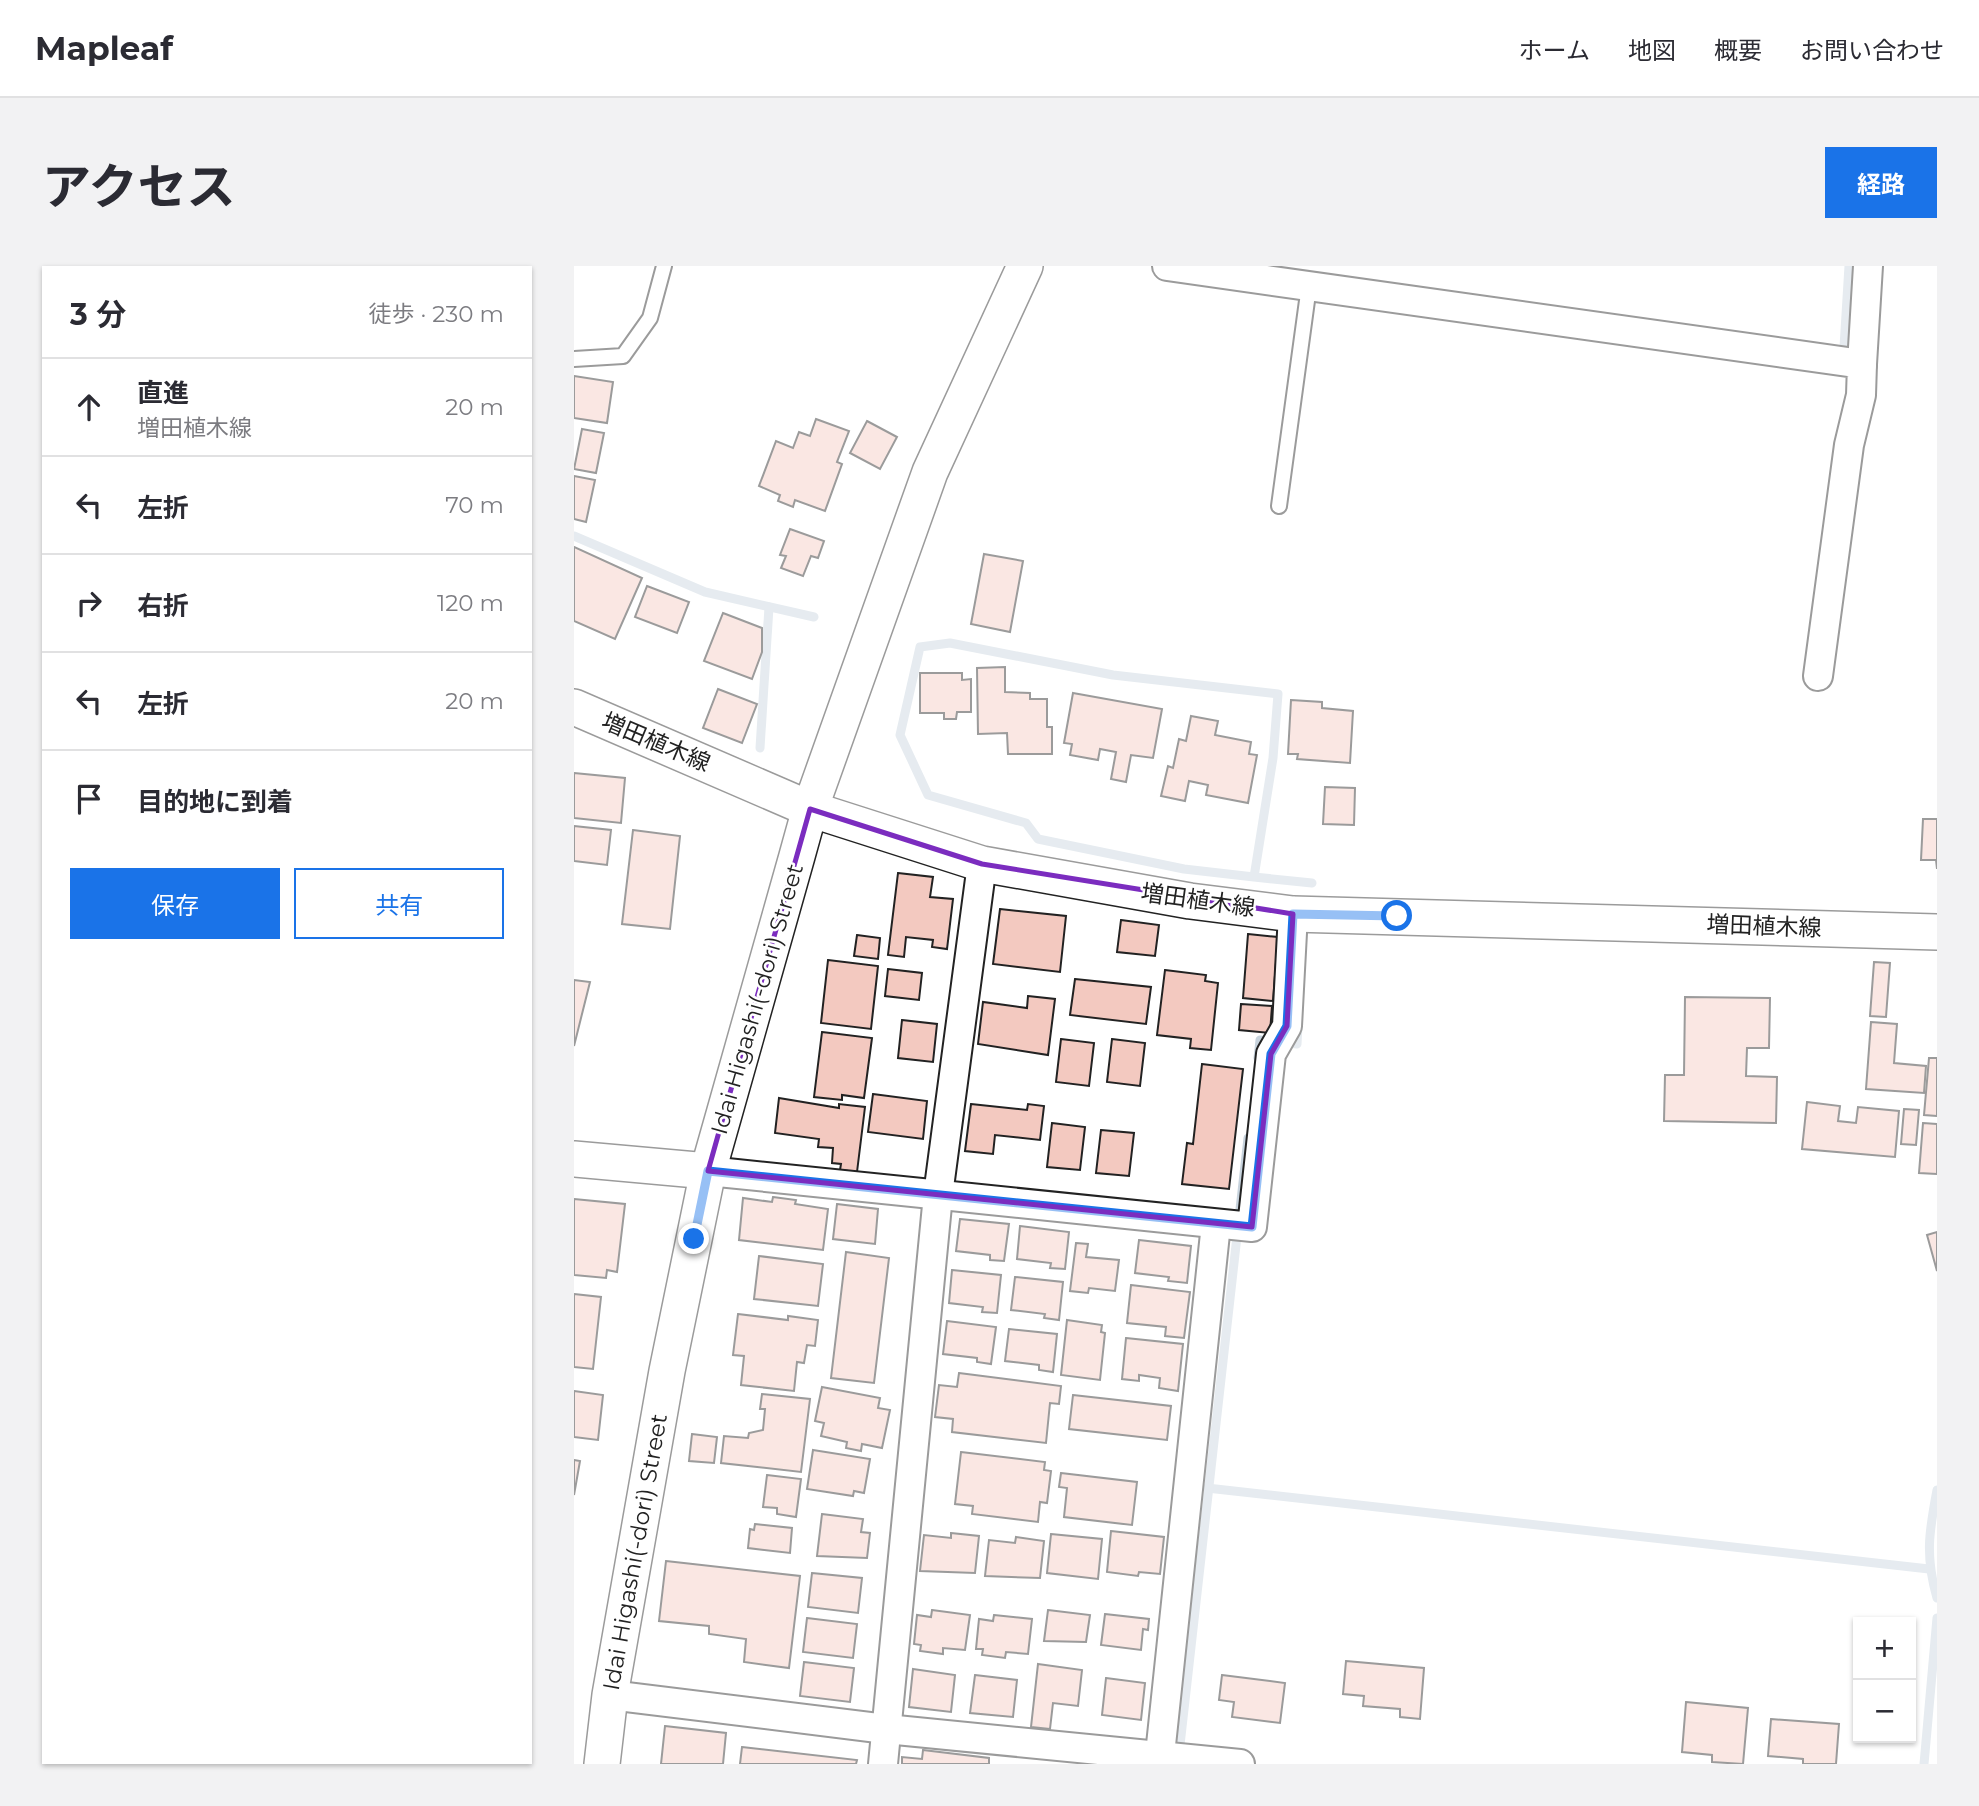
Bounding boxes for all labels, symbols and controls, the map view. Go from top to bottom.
text: Mapleaf [35,28,173,68]
text: ホーム [1519,36,1590,65]
text: 地図 [1628,36,1676,65]
text: 概要 [1714,36,1762,65]
text: お問い合わせ [1800,36,1944,65]
button: 経路 [1825,147,1937,218]
text: アクセス [42,157,236,216]
text: 3 分 [70,296,126,333]
text: 徒歩 · 230 m [368,300,504,328]
text: 直進 [137,377,189,409]
icon: ahead [70,388,108,426]
text: 20 m [445,393,504,421]
text: 増田植木線 [137,414,252,442]
icon: left [70,486,108,524]
text: 70 m [445,491,504,519]
text: 左折 [137,492,189,524]
icon: right [70,584,108,622]
text: 120 m [437,589,504,617]
text: 右折 [137,590,189,622]
icon: left [70,682,108,720]
text: 20 m [445,687,504,715]
text: 左折 [137,688,189,720]
street label: 増田植木線 [598,707,714,777]
icon: arrive [70,780,108,818]
text: 目的地に到着 [137,786,293,818]
street label: Idai Higashi(-dori) Street [705,860,809,1138]
button: 保存 [70,868,280,939]
button: 共有 [294,868,504,939]
street label: 増田植木線 [1139,878,1257,922]
route start [1381,900,1412,931]
street label: 増田植木線 [1706,910,1822,942]
route end [678,1223,709,1254]
street label: Idai Higashi(-dori) Street [597,1411,673,1693]
map controls [1853,1617,1916,1743]
button: + [1853,1617,1916,1680]
button: − [1853,1680,1916,1743]

